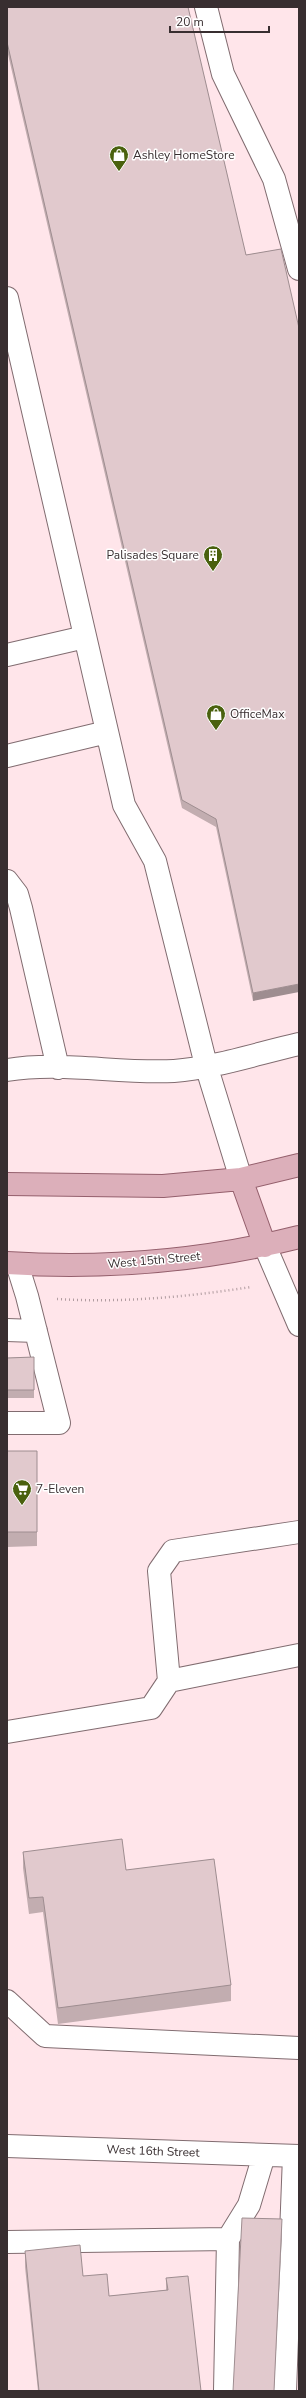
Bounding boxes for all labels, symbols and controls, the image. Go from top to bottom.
scale bar [170,8,269,34]
text: 20 m [176,14,204,30]
shop icon: Ashley HomeStore [108,144,130,172]
place label: Ashley HomeStore [133,147,235,163]
building icon: Palisades Square [202,544,224,572]
place label: Palisades Square [107,547,199,563]
shop icon: OfficeMax [205,703,227,731]
place label: OfficeMax [230,706,285,722]
street label: West 15th Street [107,1248,202,1272]
supermarket icon: 7-Eleven [11,1478,33,1506]
place label: 7-Eleven [36,1481,84,1497]
street label: West 16th Street [106,2141,201,2161]

